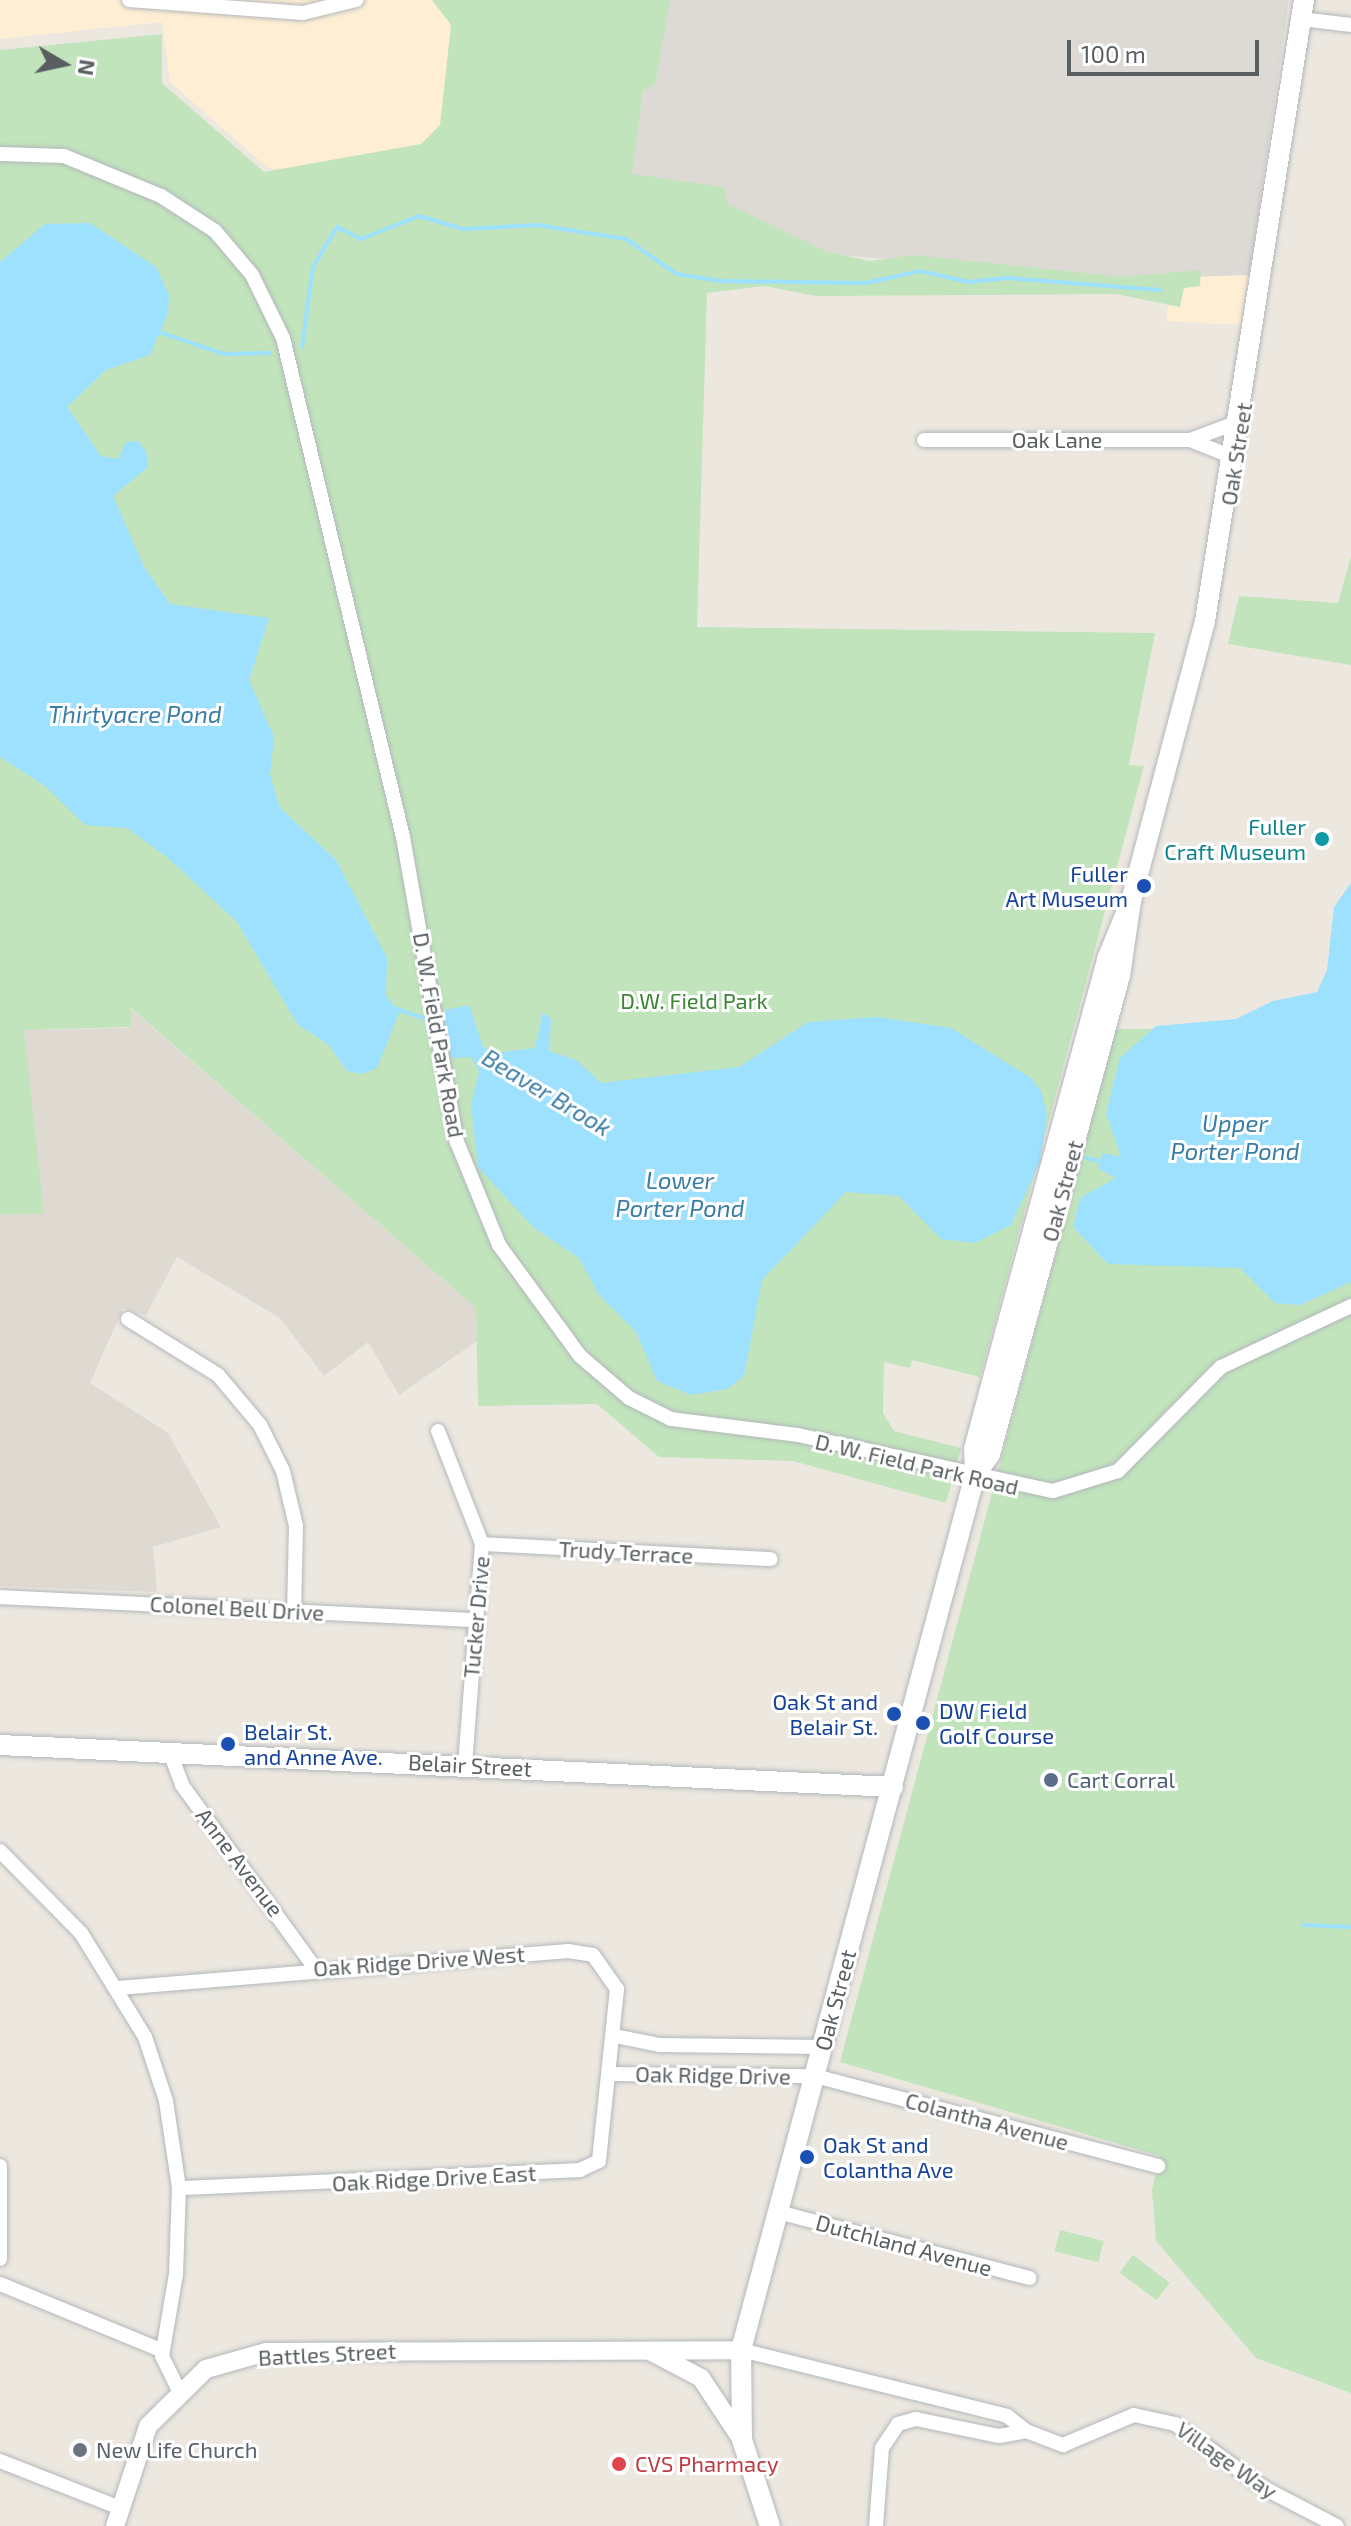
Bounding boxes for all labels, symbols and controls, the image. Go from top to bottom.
north arrow [24,24,104,104]
scale bar [1071,24,1263,74]
text: 100 m [1081,39,1146,68]
text: N [74,58,102,78]
street label: Oak Street [1215,401,1257,507]
street label: Oak Lane [1012,427,1102,453]
water label: Thirtyacre Pond [48,700,222,728]
place label: Fuller Craft Museum [1164,813,1306,864]
marker: Fuller Craft Museum [1313,830,1331,848]
place label: Fuller Art Museum [1006,860,1128,912]
marker: Fuller Art Museum [1135,877,1153,895]
street label: D. W. Field Park Road [408,930,470,1140]
park label: D.W. Field Park [620,988,768,1014]
water label: Beaver Brook [477,1042,617,1142]
water label: Upper Porter Pond [1170,1109,1300,1165]
street label: Oak Street [1036,1137,1088,1245]
water label: Lower Porter Pond [615,1166,745,1222]
street label: D. W. Field Park Road [812,1428,1022,1500]
street label: Trudy Terrace [558,1535,694,1569]
street label: Tucker Drive [458,1555,494,1679]
street label: Colonel Bell Drive [149,1590,325,1626]
place label: Oak St and Belair St. [772,1688,878,1740]
place label: DW Field Golf Course [939,1697,1054,1748]
marker: Oak St and Belair St. [885,1705,903,1723]
marker: DW Field Golf Course [914,1714,932,1732]
place label: Belair St. and Anne Ave. [244,1718,384,1770]
marker: Belair St. and Anne Ave. [219,1735,237,1753]
street label: Belair Street [407,1749,533,1781]
place label: Cart Corral [1067,1767,1175,1793]
marker: Cart Corral [1042,1771,1060,1789]
street label: Anne Avenue [190,1802,290,1922]
street label: Oak Ridge Drive West [312,1940,526,1982]
street label: Oak Street [809,1946,861,2054]
street label: Oak Ridge Drive [635,2060,791,2090]
street label: Colantha Avenue [902,2086,1072,2156]
place label: Oak St and Colantha Ave [823,2131,954,2182]
marker: Oak St and Colantha Ave [798,2148,816,2166]
street label: Oak Ridge Drive East [331,2159,537,2197]
street label: Dutchland Avenue [813,2209,995,2281]
street label: Battles Street [257,2337,397,2371]
street label: Village Way [1171,2416,1283,2504]
place label: New Life Church [96,2437,258,2463]
marker: New Life Church [71,2441,89,2459]
place label: CVS Pharmacy [635,2451,779,2477]
marker: CVS Pharmacy [610,2455,628,2473]

